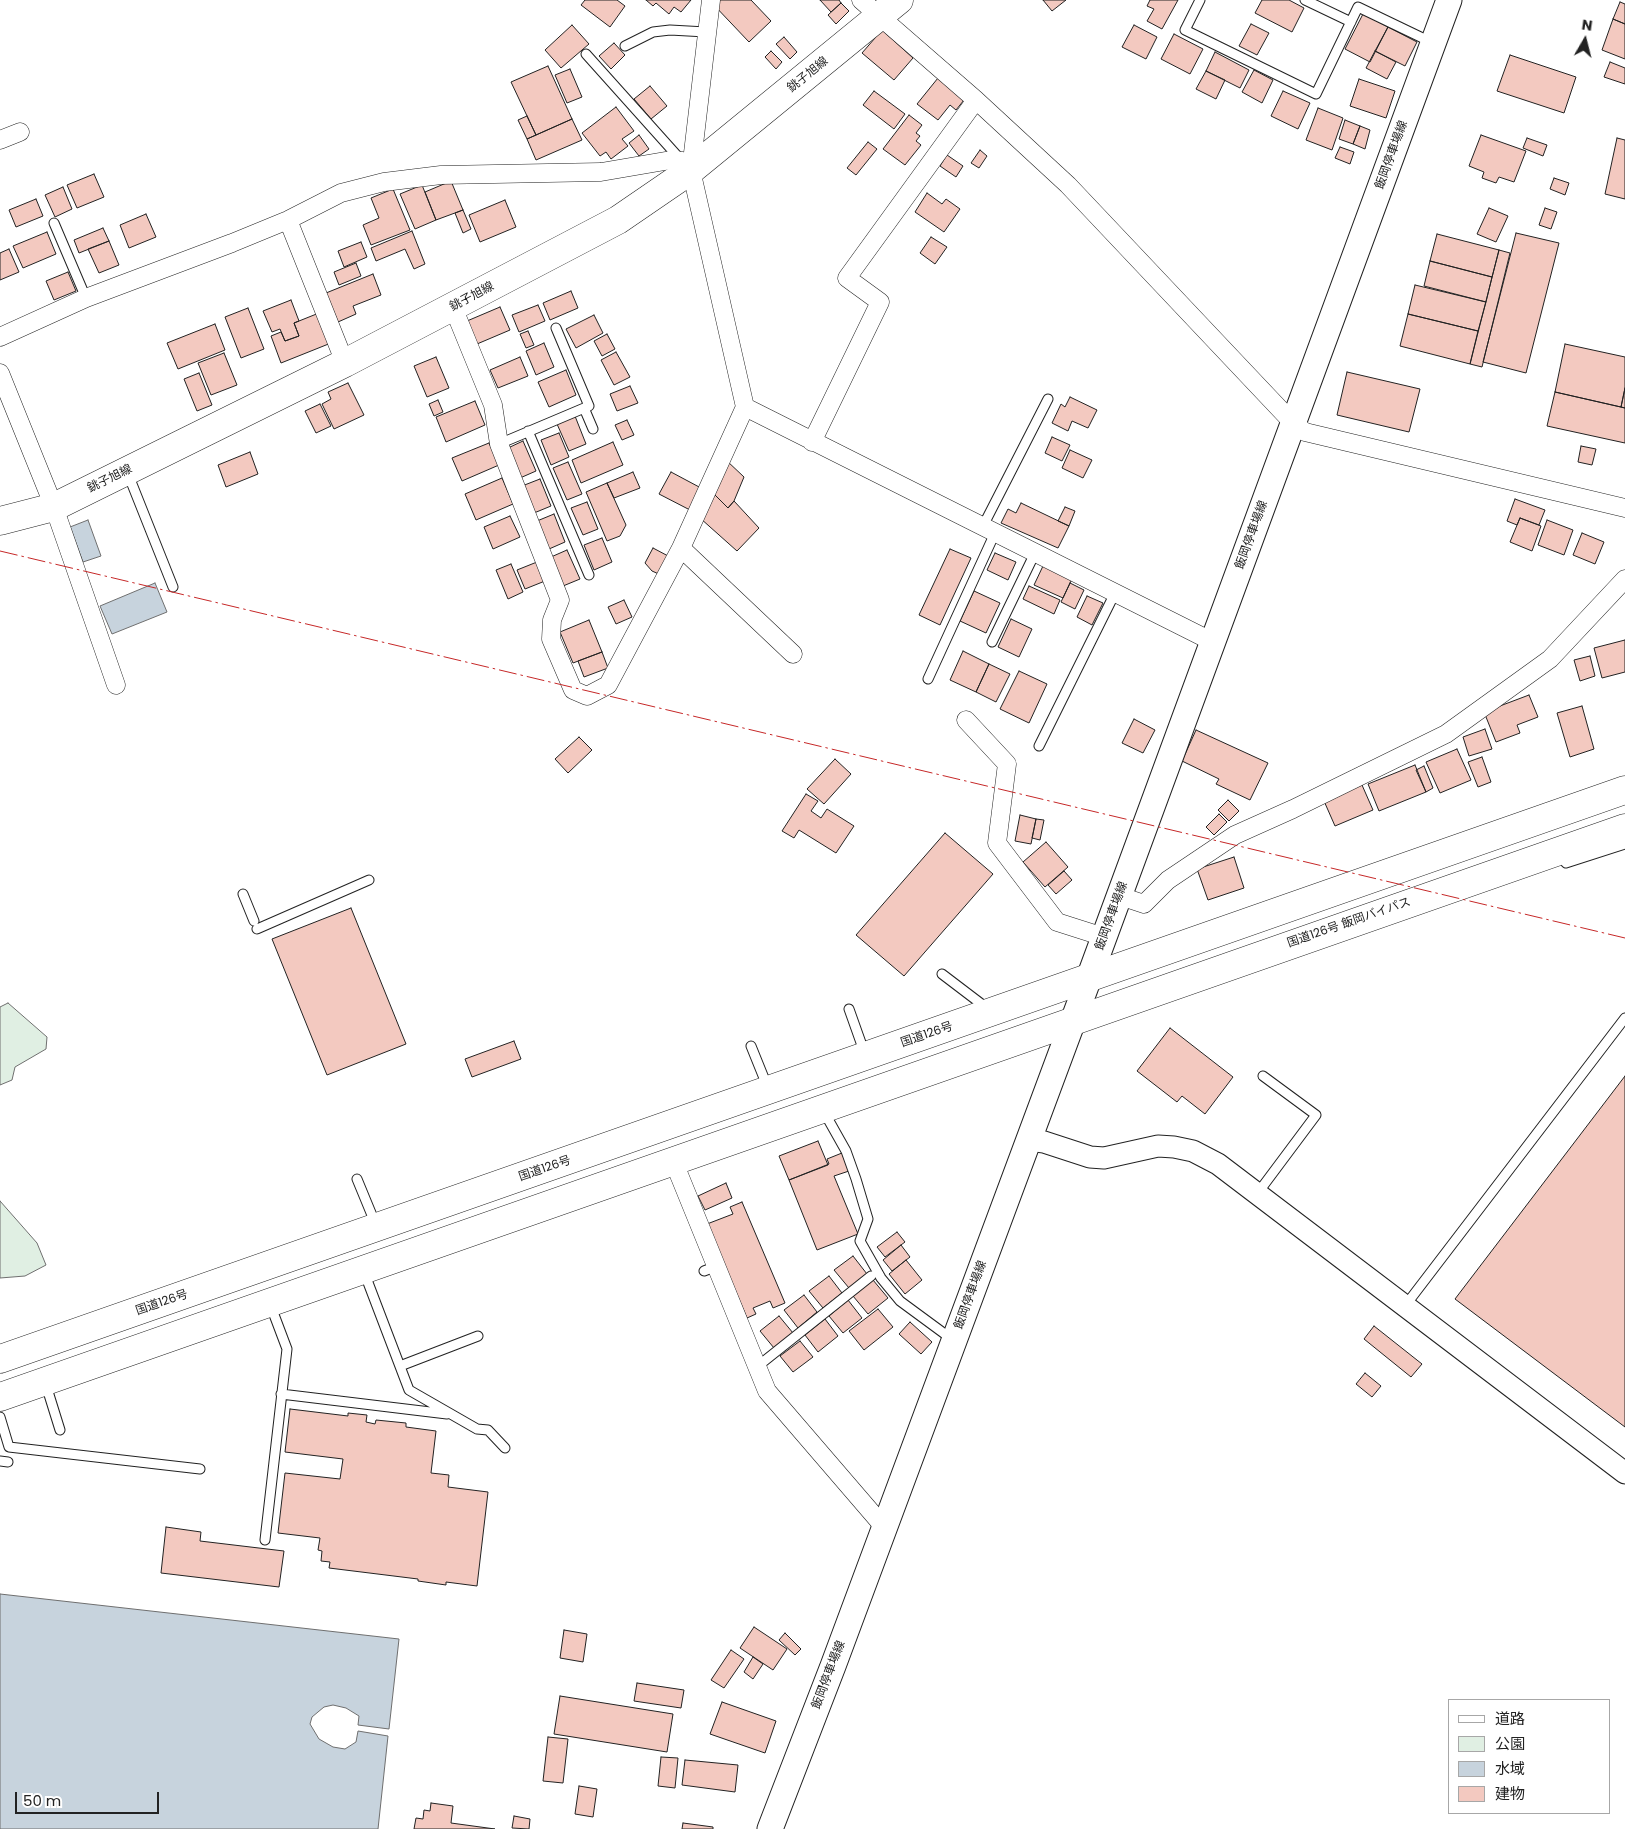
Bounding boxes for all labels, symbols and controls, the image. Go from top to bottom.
north arrow [1560,15,1610,65]
text: N [1580,15,1594,36]
street label: 銚子旭線 [785,54,831,96]
street label: 飯岡停車場線 [1373,119,1411,191]
street label: 銚子旭線 [447,279,497,315]
street label: 銚子旭線 [85,462,135,496]
street label: 飯岡停車場線 [1233,499,1271,571]
street label: 飯岡停車場線 [1093,880,1131,952]
street label: 国道126号 飯岡バイパス [1285,895,1413,951]
street label: 国道126号 [899,1019,955,1051]
street label: 国道126号 [517,1153,573,1185]
street label: 飯岡停車場線 [952,1259,990,1331]
street label: 国道126号 [134,1287,190,1319]
street label: 飯岡停車場線 [809,1639,849,1711]
legend [1448,1699,1610,1814]
text: 道路 [1495,1708,1525,1729]
text: 公園 [1495,1733,1525,1754]
text: 水域 [1495,1758,1525,1779]
scale bar [18,1782,161,1814]
text: 建物 [1495,1783,1525,1804]
text: 50 m [23,1790,61,1811]

